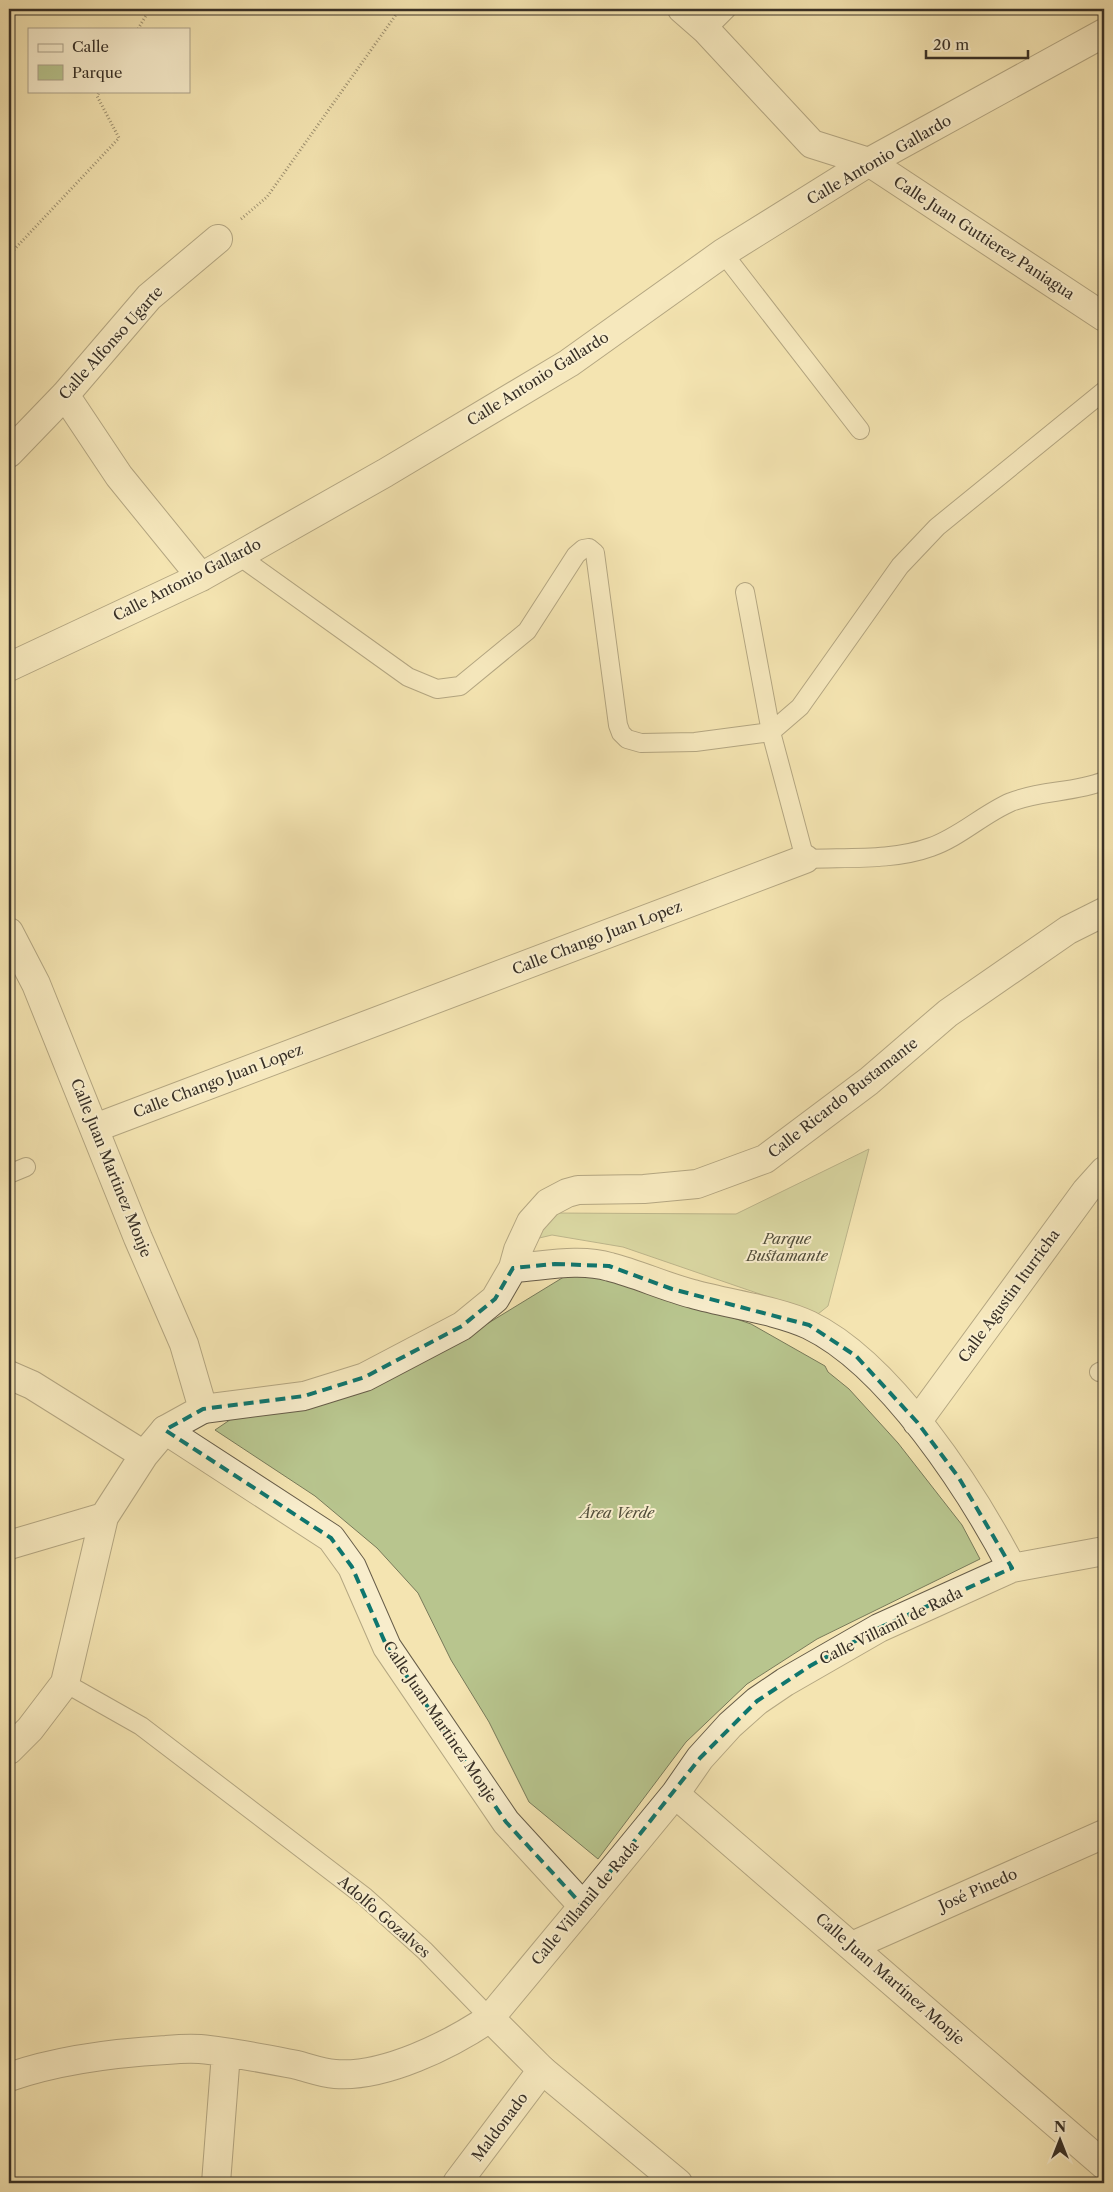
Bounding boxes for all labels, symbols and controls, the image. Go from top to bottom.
legend [28,28,190,92]
scale bar [926,28,1028,60]
text: 20 m [933,35,969,54]
text: Calle [72,37,109,56]
text: Parque [72,63,122,82]
street label: Calle Antonio Gallardo [803,110,954,209]
street label: Calle Juan Guttierez Paniagua [890,172,1078,303]
street label: Calle Alfonso Ugarte [55,282,167,403]
street label: Calle Antonio Gallardo [463,327,612,430]
street label: Calle Antonio Gallardo [110,534,264,625]
street label: Calle Chango Juan Lopez [509,896,685,979]
street label: Calle Ricardo Bustamante [764,1033,921,1162]
street label: Calle Chango Juan Lopez [130,1039,306,1122]
street label: Calle Juan Martinez Monje [67,1076,156,1260]
street label: Calle Agustin Iturricha [954,1225,1063,1366]
park label: Parque Bustamante [745,1229,829,1265]
park label: Área Verde [578,1503,655,1522]
street label: Calle Villamil de Rada [816,1583,966,1668]
street label: Calle Juan Martinez Monje [379,1637,502,1806]
street label: Calle Villamil de Rada [527,1836,642,1969]
street label: José Pinedo [934,1864,1020,1916]
street label: Adolfo Gozalves [334,1871,434,1962]
street label: Calle Juan Martínez Monje [812,1909,969,2049]
street label: Maldonado [468,2088,532,2165]
north arrow [1036,2114,1086,2164]
text: N [1054,2118,1066,2136]

